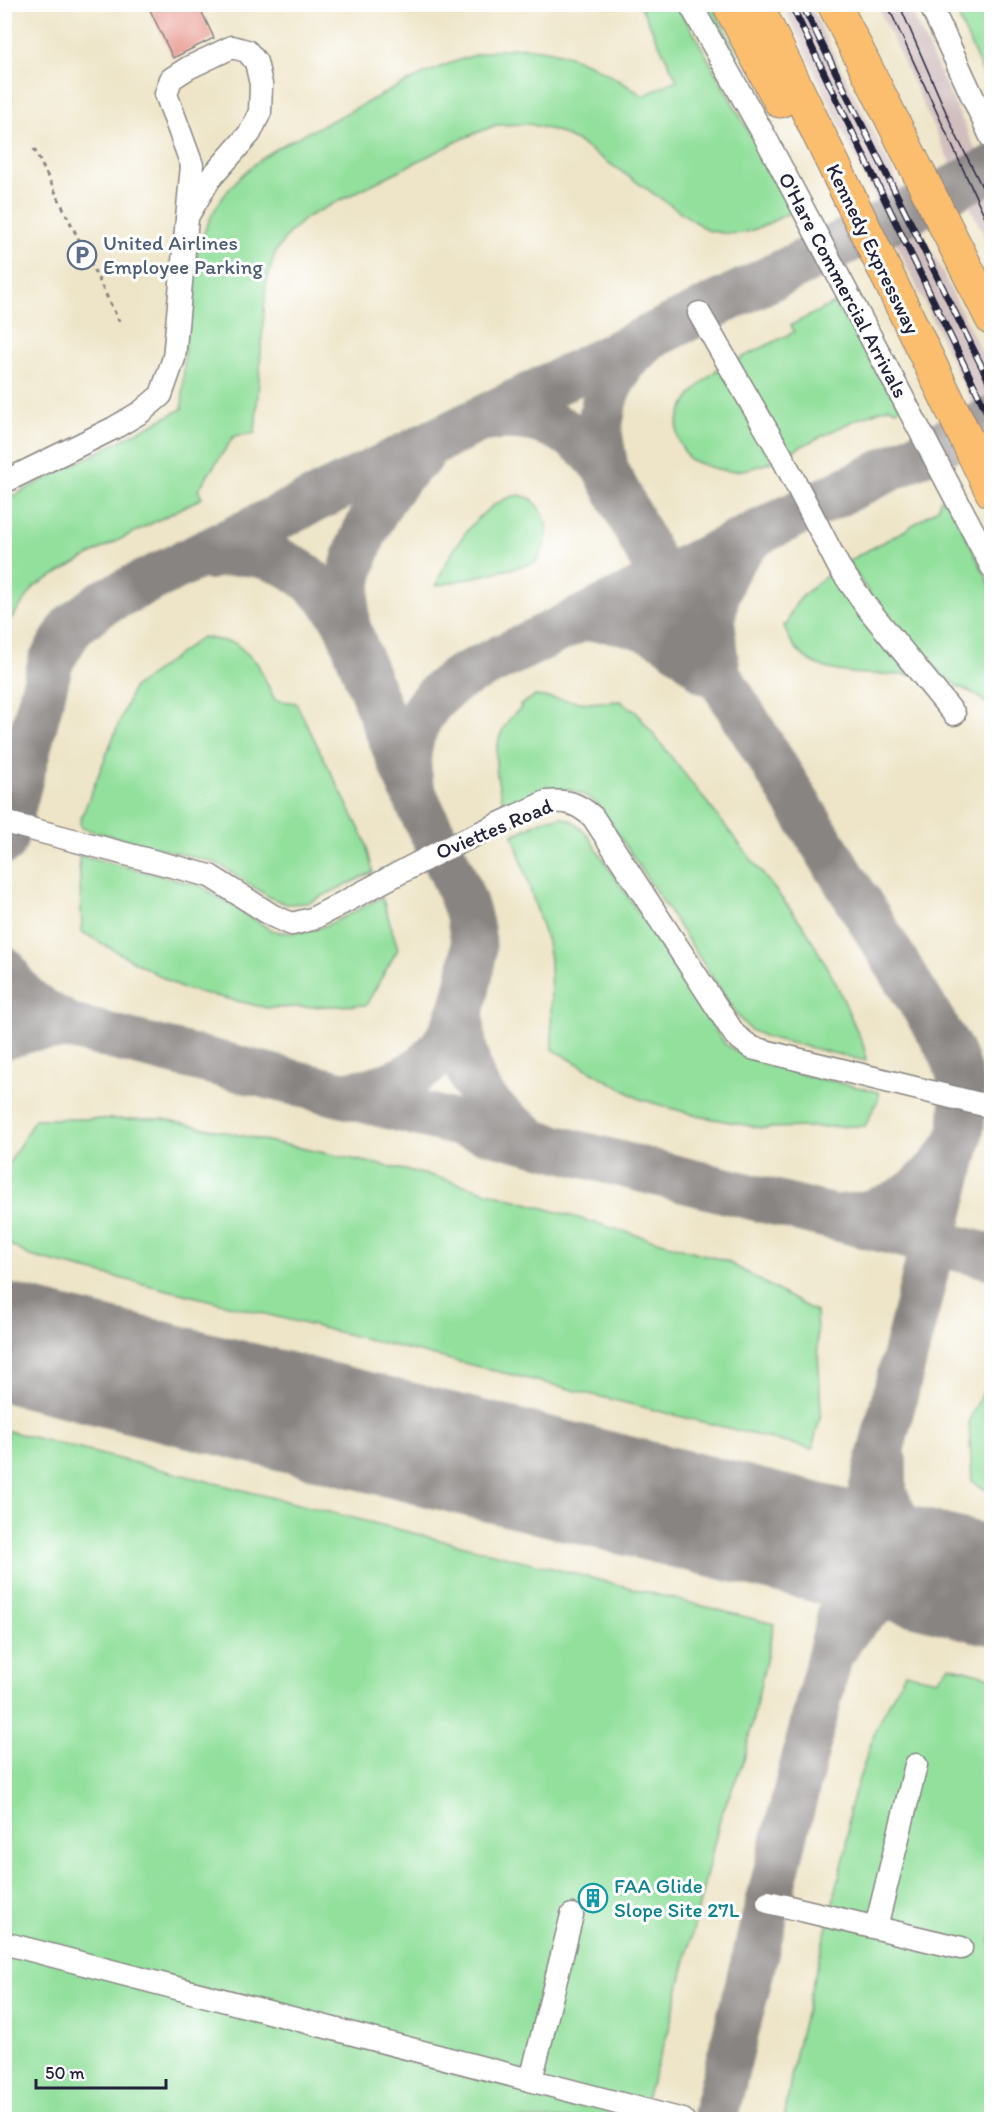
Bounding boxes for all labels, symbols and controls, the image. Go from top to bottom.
street label: Kennedy Expressway [821,159,926,338]
street label: O'Hare Commercial Arrivals [773,168,914,402]
place label: United Airlines Employee Parking [103,230,263,279]
parking icon: United Airlines Employee Parking [66,239,98,271]
street label: Oviettes Road [432,792,557,864]
place label: FAA Glide Slope Site 27L [614,1873,740,1922]
building icon: FAA Glide Slope Site 27L [577,1882,609,1914]
scale bar [36,2052,166,2090]
text: 50 m [45,2062,85,2084]

